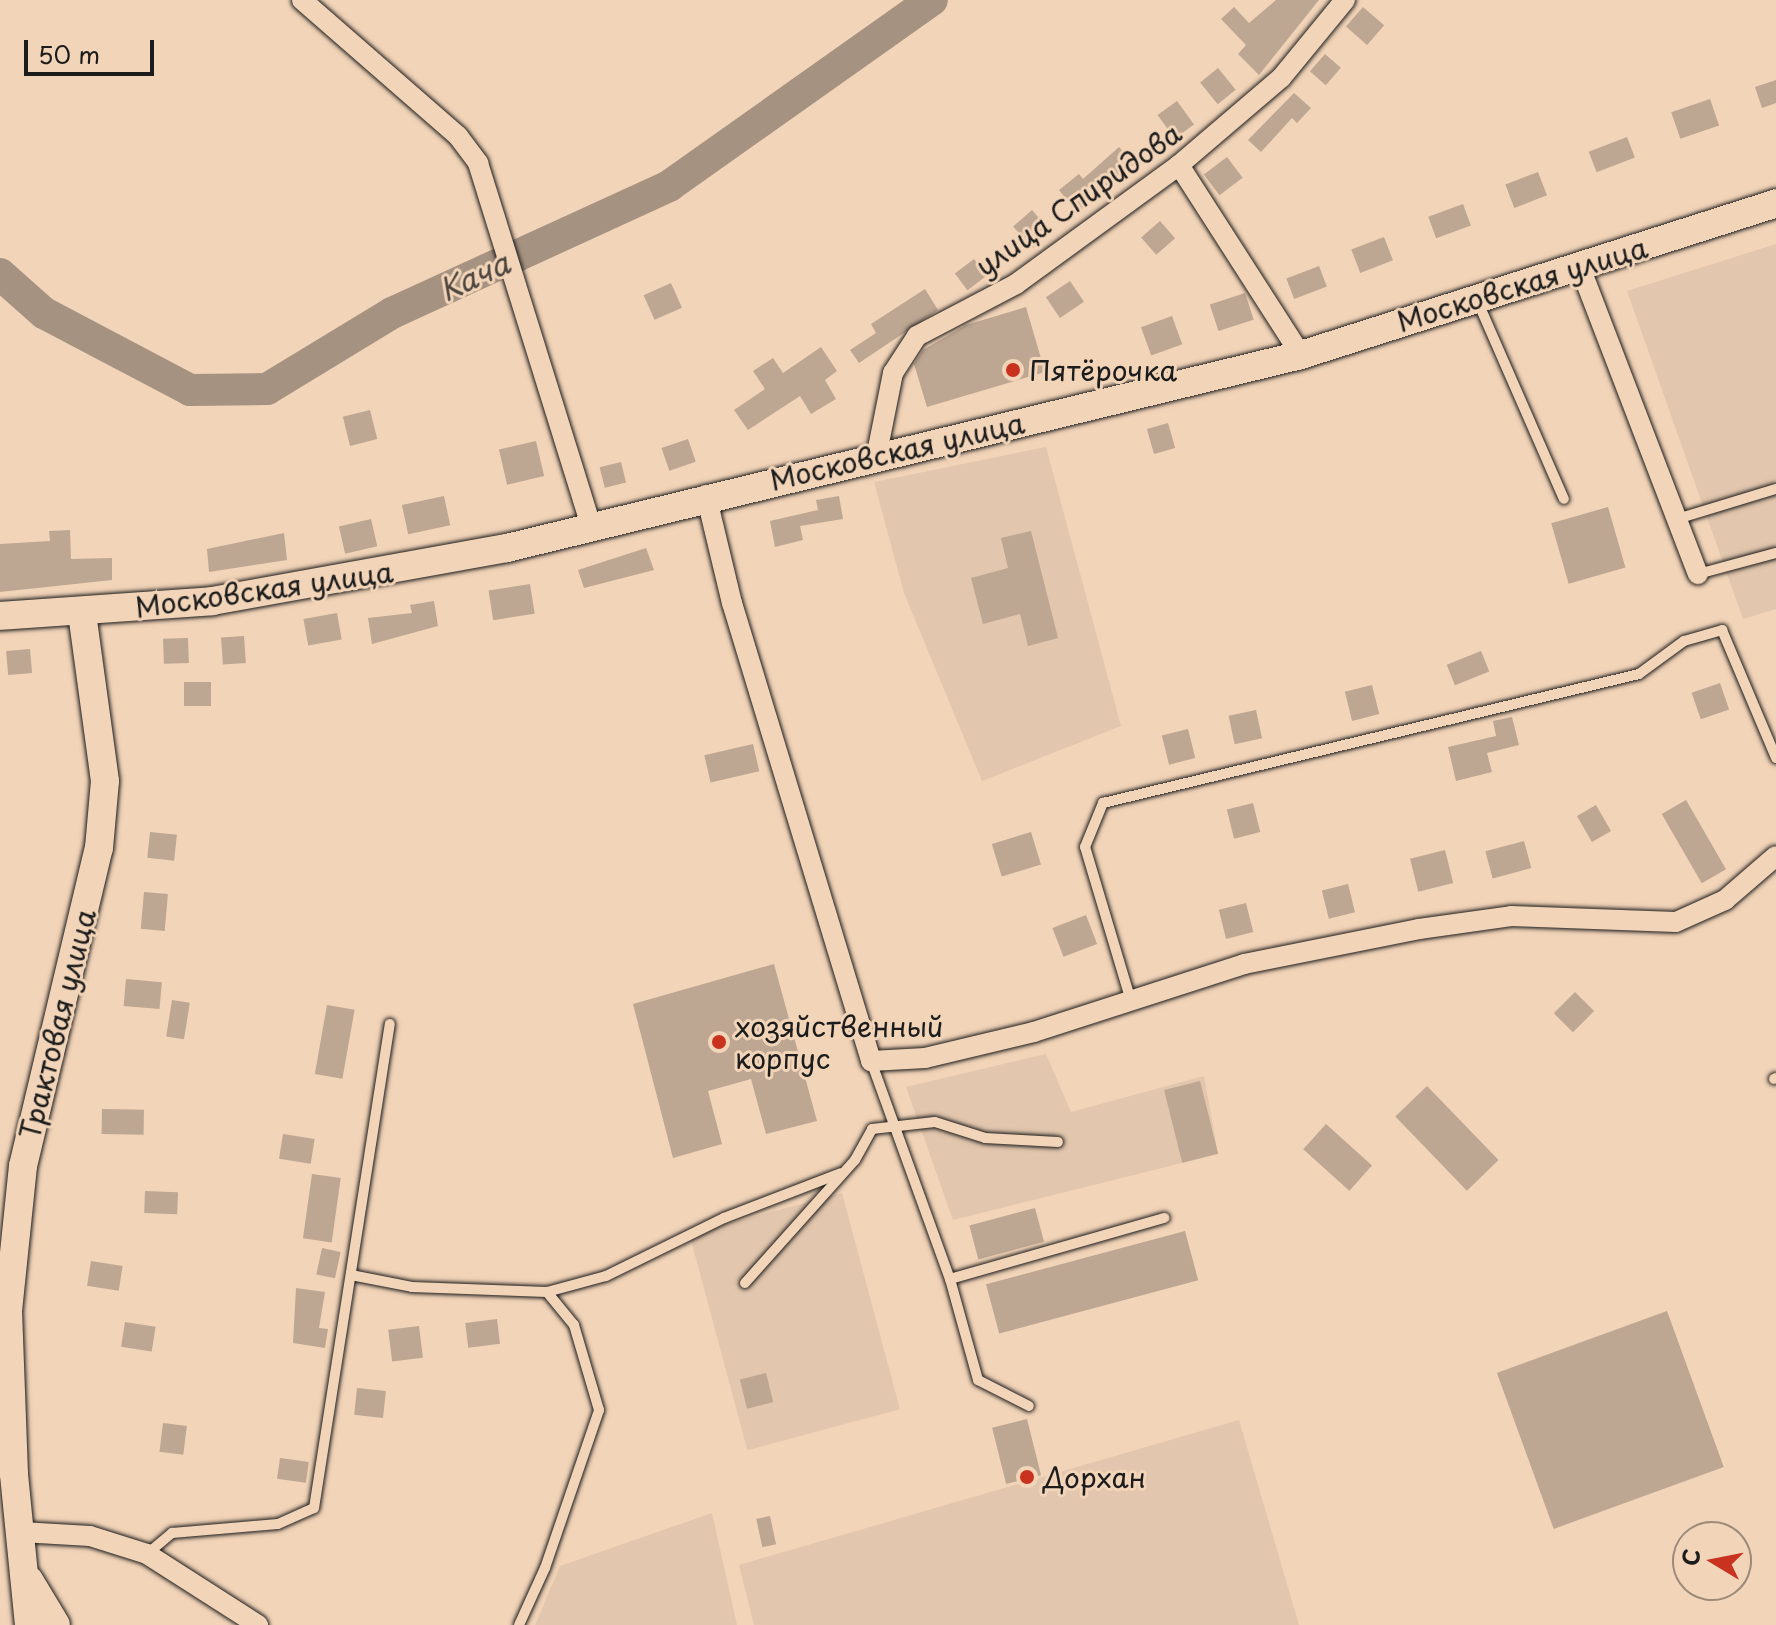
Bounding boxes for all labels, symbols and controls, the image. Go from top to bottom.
scale bar [28,24,158,74]
text: 50 m [38,36,100,72]
street label: улица Спиридова [968,115,1188,283]
street label: Московская улица [1392,230,1652,338]
water label: Кача [433,244,515,308]
place label: Пятёрочка [1029,353,1177,387]
marker: Пятёрочка [1004,361,1022,379]
street label: Московская улица [766,405,1028,497]
street label: Московская улица [132,554,396,624]
street label: Трактовая улица [12,905,102,1143]
place label: хозяйственный корпус [735,1009,943,1075]
marker: хозяйственный корпус [710,1033,728,1051]
place label: Дорхан [1043,1460,1146,1494]
marker: Дорхан [1018,1468,1036,1486]
north arrow [1672,1521,1752,1601]
text: С [1672,1546,1708,1568]

